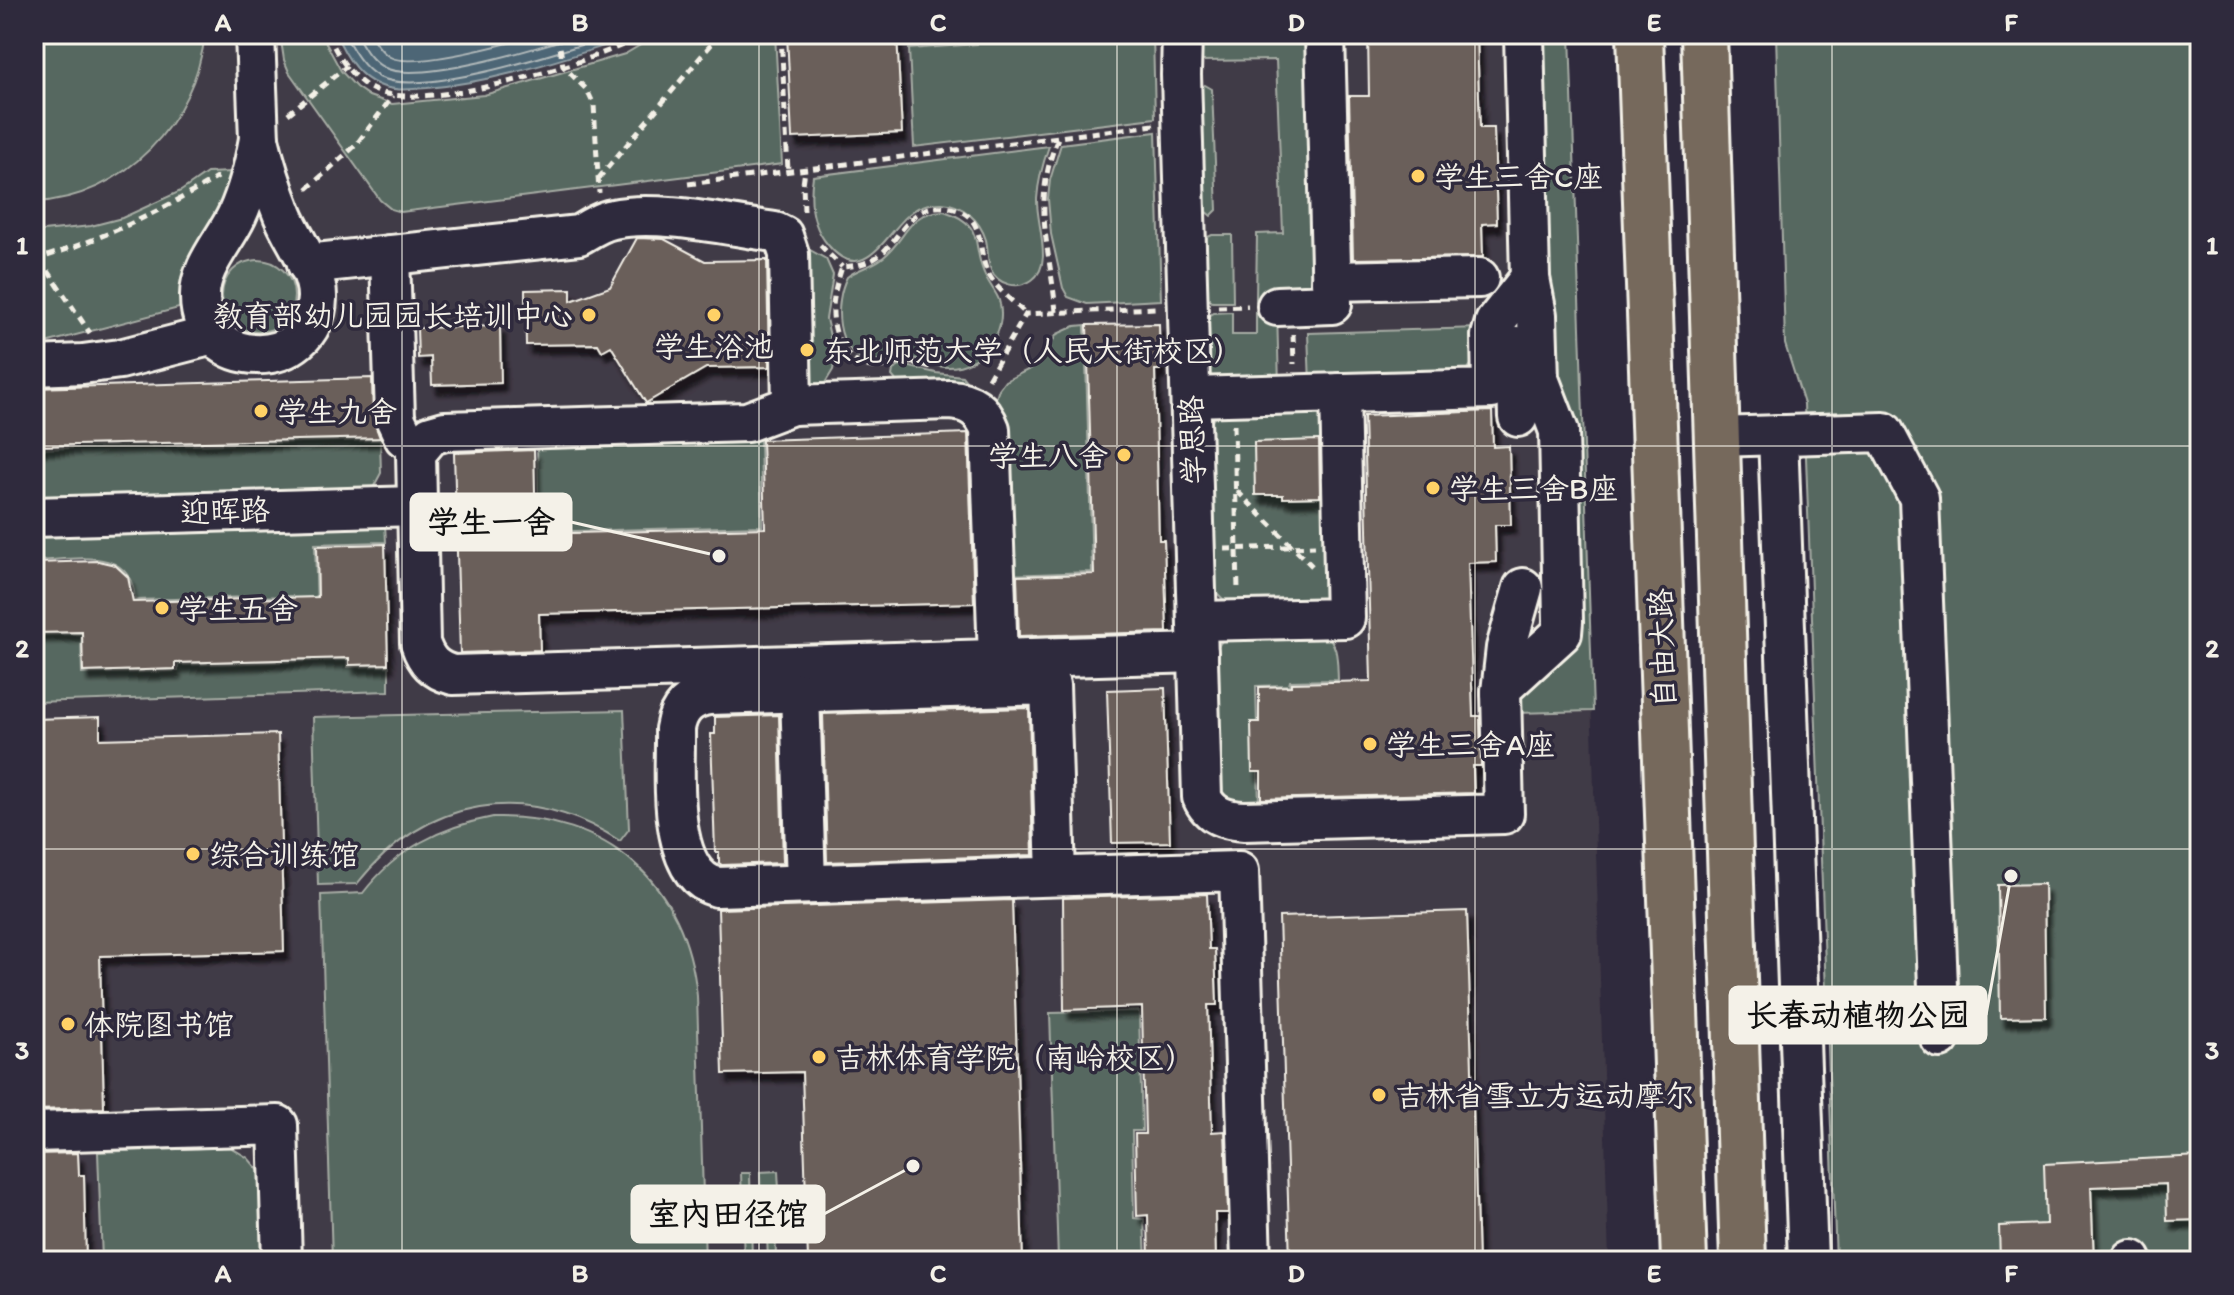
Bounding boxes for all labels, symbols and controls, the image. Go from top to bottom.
text: A [214,6,232,38]
text: B [572,6,589,38]
text: C [930,6,947,38]
text: D [1287,6,1305,38]
text: E [1647,6,1661,38]
text: F [2004,6,2018,38]
place label: 学生三舍C座 [1434,158,1603,195]
marker: 学生三舍C座 [1409,167,1427,185]
text: 1 [16,229,28,261]
text: 1 [2206,229,2218,261]
place label: 教育部幼儿园园长培训中心 [213,297,573,334]
marker: 教育部幼儿园园长培训中心 [580,306,598,324]
marker: 学生浴池 [705,306,723,324]
place label: 学生浴池 [654,328,774,365]
place label: 东北师范大学（人民大街校区） [823,332,1243,369]
marker: 东北师范大学（人民大街校区） [798,341,816,359]
place label: 学生九舍 [277,393,397,430]
street label: 学思路 [1172,394,1212,486]
marker: 学生九舍 [252,402,270,420]
place label: 学生八舍 [988,437,1108,474]
marker: 学生八舍 [1115,446,1133,464]
place label: 学生三舍B座 [1449,470,1618,507]
marker: 学生三舍B座 [1424,479,1442,497]
street label: 迎晖路 [179,491,271,531]
callout: 学生一舍 [411,494,571,550]
text: 学生一舍 [427,503,555,541]
street label: 自由大路 [1641,587,1683,709]
place label: 学生五舍 [178,590,298,627]
marker: 学生五舍 [153,599,171,617]
text: 2 [15,632,29,664]
text: 2 [2205,632,2219,664]
place label: 学生三舍A座 [1386,726,1555,763]
marker: 学生三舍A座 [1361,735,1379,753]
place label: 综合训练馆 [209,836,359,873]
marker: 综合训练馆 [184,845,202,863]
callout: 长春动植物公园 [1730,987,1986,1043]
text: 长春动植物公园 [1746,996,1970,1034]
place label: 体院图书馆 [84,1006,234,1043]
marker: 体院图书馆 [59,1015,77,1033]
text: 3 [15,1034,29,1066]
text: 3 [2205,1034,2219,1066]
place label: 吉林体育学院（南岭校区） [835,1039,1195,1076]
marker: 吉林体育学院（南岭校区） [810,1048,828,1066]
place label: 吉林省雪立方运动摩尔 [1395,1077,1695,1114]
marker: 吉林省雪立方运动摩尔 [1370,1086,1388,1104]
callout: 室内田径馆 [632,1186,824,1242]
text: 室内田径馆 [648,1195,808,1233]
text: A [214,1257,232,1289]
text: B [572,1257,589,1289]
text: C [930,1257,947,1289]
text: D [1287,1257,1305,1289]
text: E [1647,1257,1661,1289]
text: F [2004,1257,2018,1289]

